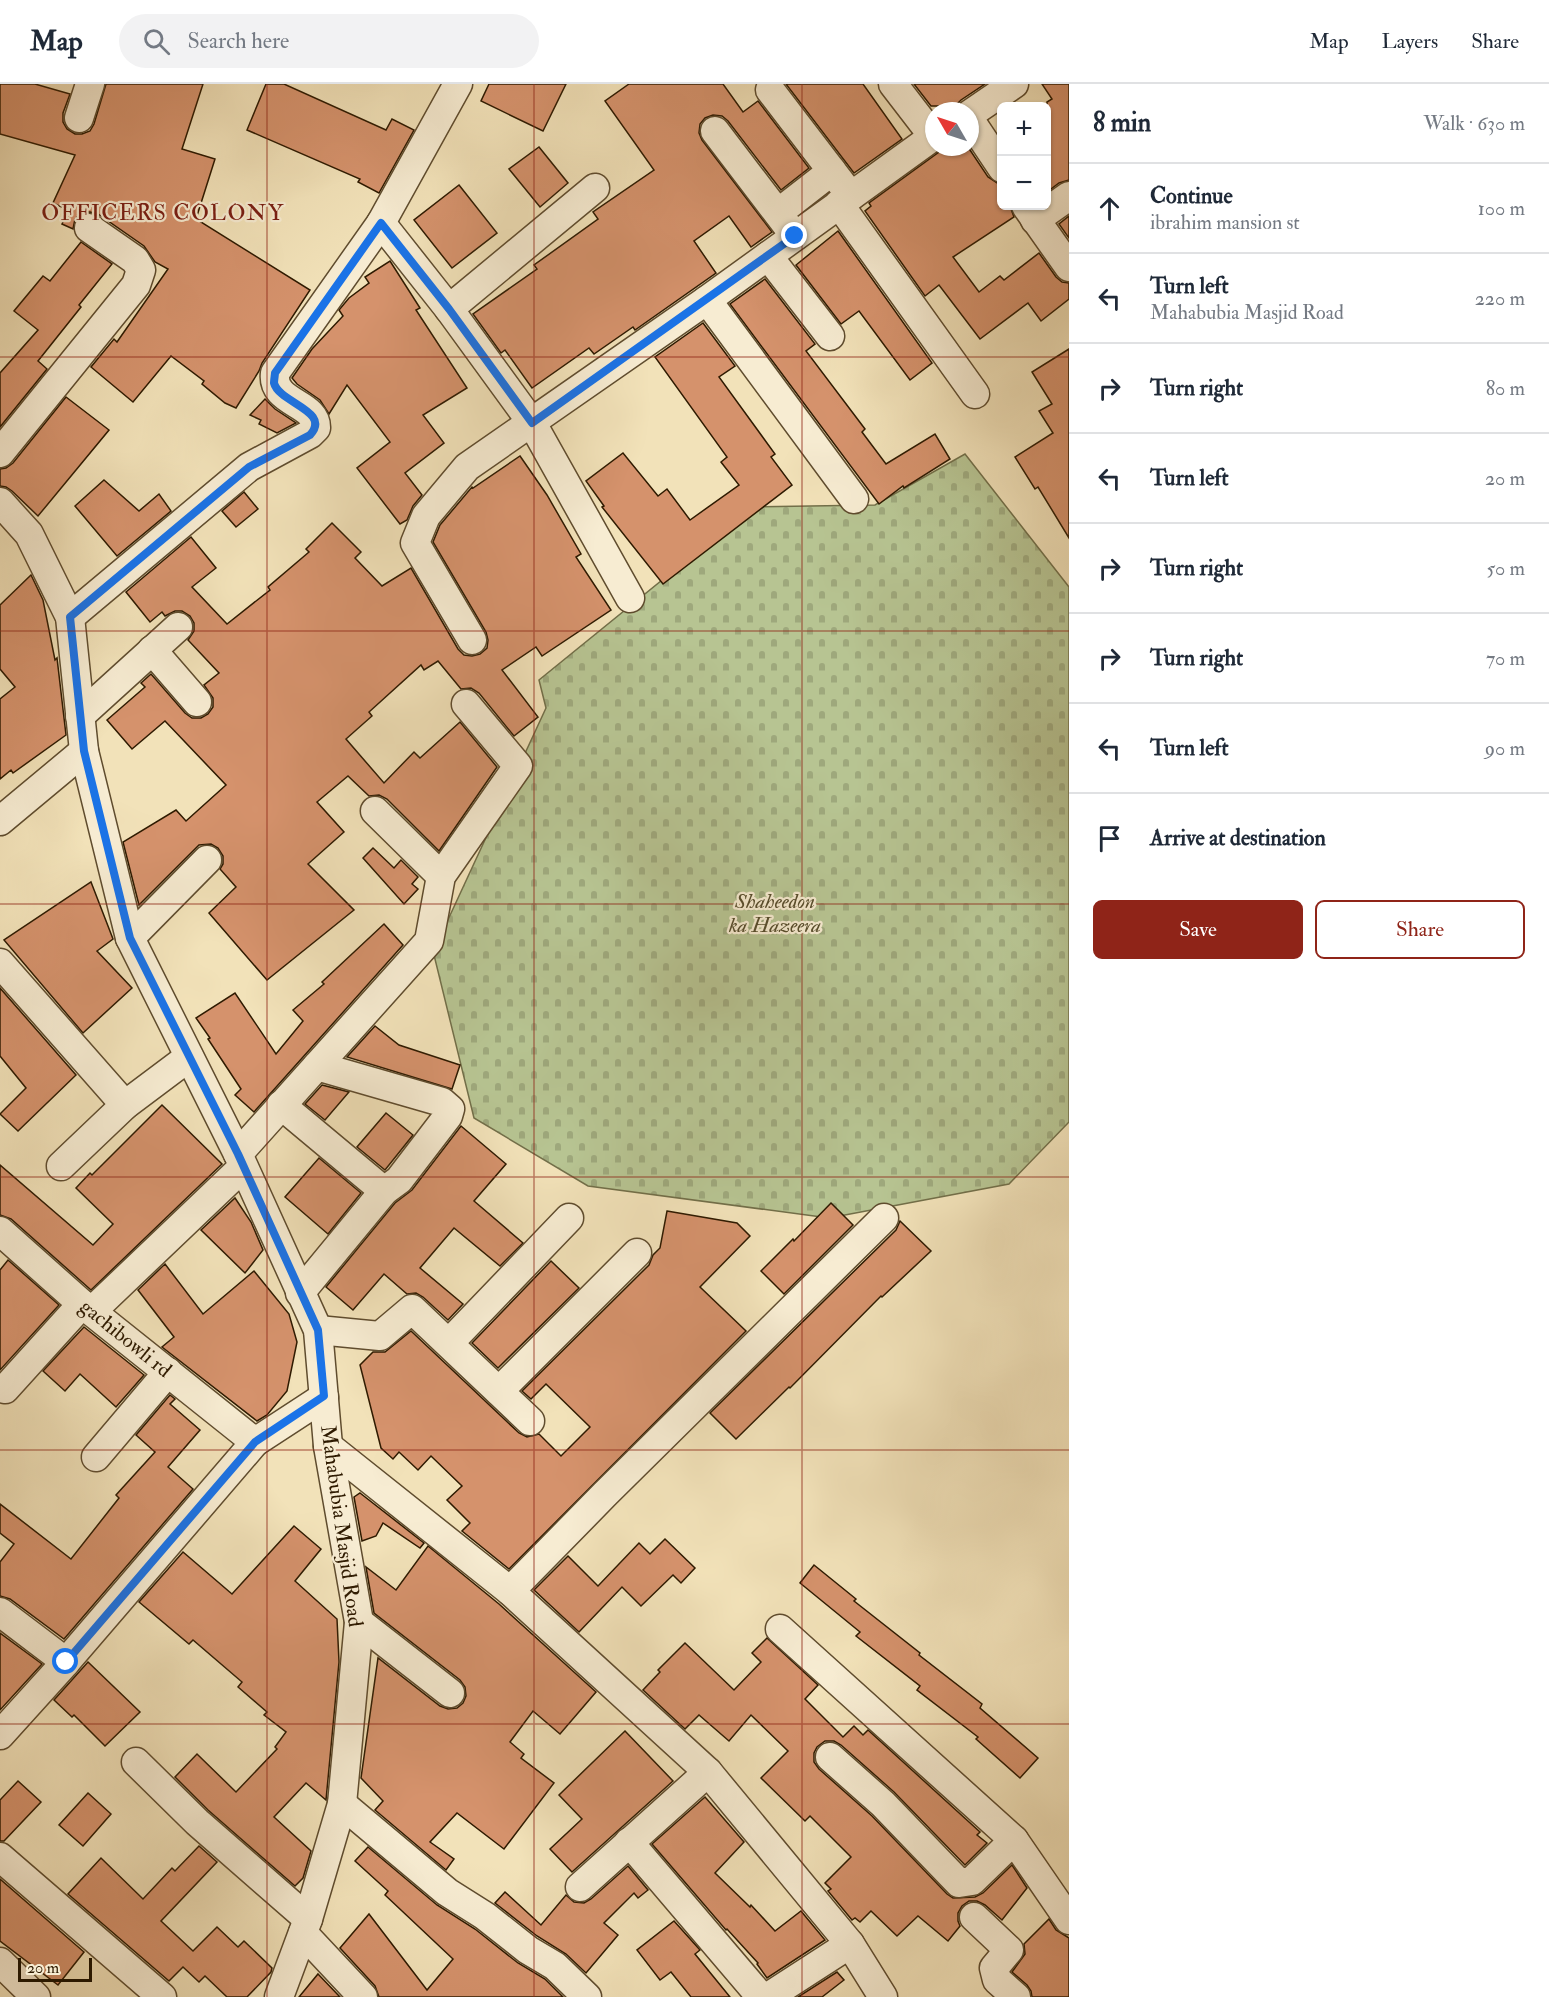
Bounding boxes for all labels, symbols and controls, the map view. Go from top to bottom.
search box [119,14,539,68]
text: Map [30,24,83,59]
icon: search [140,25,173,58]
text: Search here [188,27,289,55]
text: Map [1309,28,1349,55]
text: Layers [1382,28,1438,55]
text: Share [1471,28,1519,55]
north arrow [925,102,979,156]
map controls [997,102,1051,210]
button: + [997,102,1051,156]
text: 8 min [1093,107,1151,139]
text: Walk · 630 m [1423,111,1525,136]
button: − [997,156,1051,210]
text: Continue [1150,182,1233,210]
icon: ahead [1093,192,1126,225]
text: 100 m [1478,196,1525,221]
district label: OFFICERS COLONY [41,199,285,227]
text: ibrahim mansion st [1150,210,1300,235]
route end [781,222,807,248]
text: Turn left [1150,272,1229,300]
icon: left [1093,282,1126,315]
text: 220 m [1475,286,1525,311]
text: Mahabubia Masjid Road [1150,300,1344,325]
icon: right [1093,372,1126,405]
text: Turn right [1150,374,1243,402]
text: 80 m [1486,376,1525,401]
icon: left [1093,462,1126,495]
text: Turn left [1150,464,1229,492]
text: 20 m [1485,466,1525,491]
icon: right [1093,552,1126,585]
text: Turn right [1150,554,1243,582]
text: 50 m [1486,556,1525,581]
icon: right [1093,642,1126,675]
text: Turn right [1150,644,1243,672]
text: 70 m [1486,646,1525,671]
icon: left [1093,732,1126,765]
text: Turn left [1150,734,1229,762]
text: 90 m [1485,736,1525,761]
icon: arrive [1093,822,1126,855]
text: Arrive at destination [1150,824,1326,852]
park label: Shaheedon ka Hazeera [728,888,821,939]
button: Save [1093,900,1303,959]
button: Share [1315,900,1525,959]
street label: gachibowli rd [74,1293,178,1384]
street label: Mahabubia Masjid Road [314,1423,369,1629]
route start [52,1648,78,1674]
scale bar [18,1955,92,1982]
text: 20 m [27,1958,59,1978]

